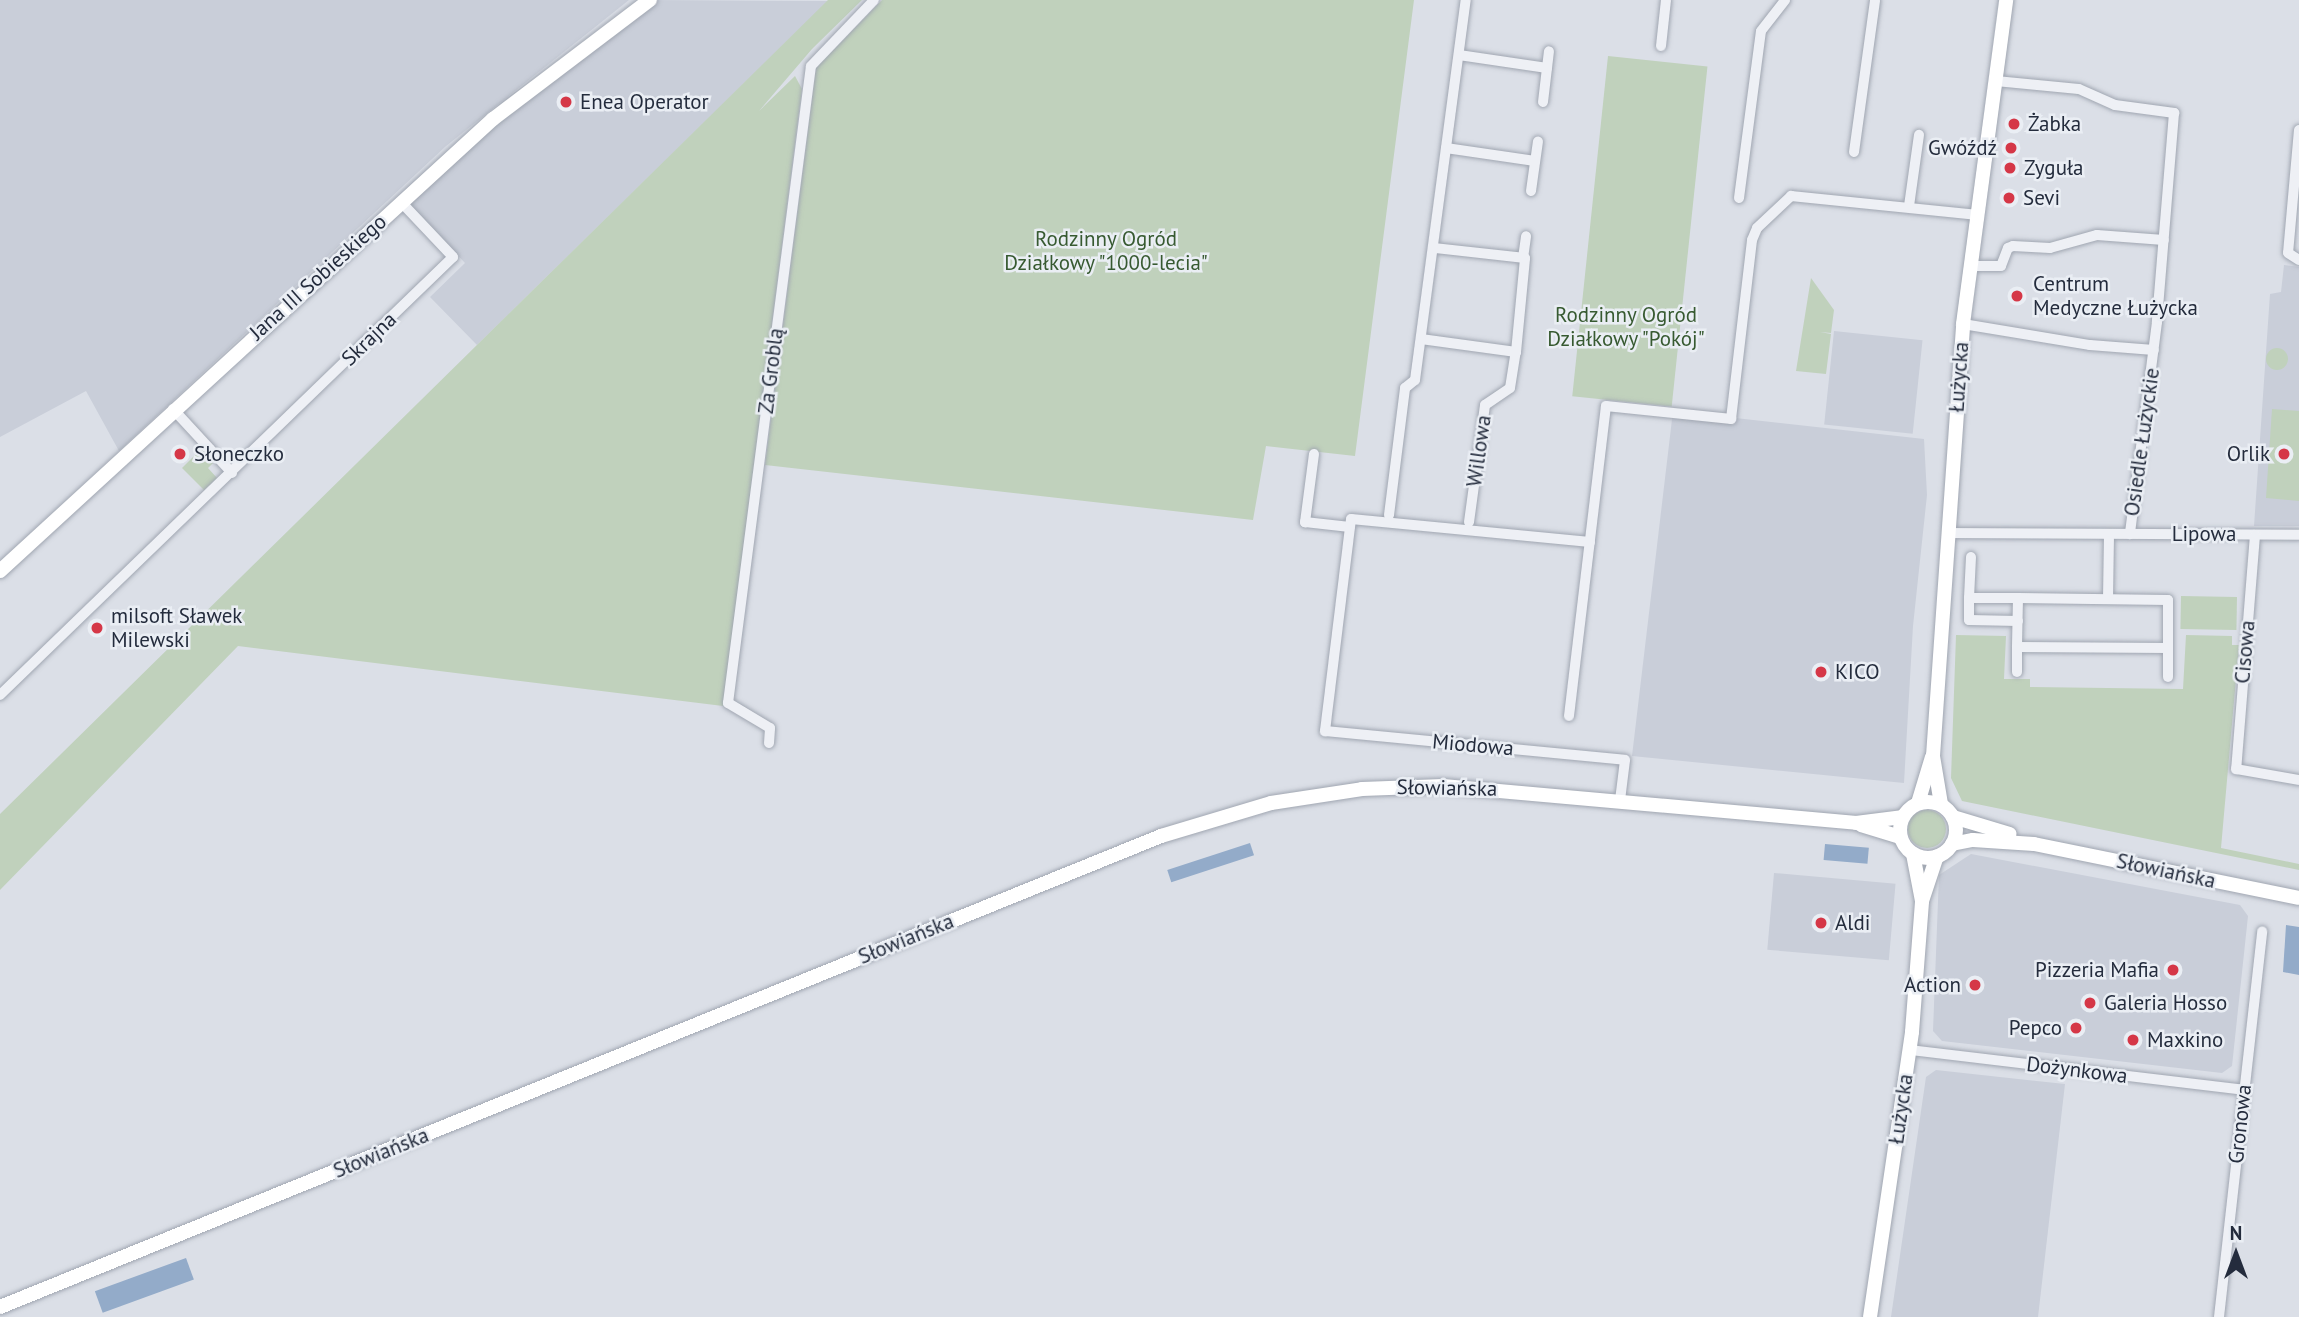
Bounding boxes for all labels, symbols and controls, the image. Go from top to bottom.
place label: Enea Operator [580,89,709,115]
marker: Enea Operator [558,94,574,110]
place label: Żabka [2028,111,2081,137]
marker: Żabka [2006,116,2022,132]
place label: Gwóźdź [1928,135,1997,161]
marker: Gwóźdź [2003,140,2019,156]
place label: Zyguła [2024,155,2083,181]
marker: Zyguła [2002,160,2018,176]
place label: Sevi [2023,185,2060,211]
marker: Sevi [2001,190,2017,206]
street label: Jana III Sobieskiego [244,209,392,345]
park label: Rodzinny Ogród Działkowy "1000-lecia" [1003,226,1209,276]
place label: Centrum Medyczne Łużycka [2033,271,2198,321]
marker: Centrum Medyczne Łużycka [2007,286,2027,306]
park label: Rodzinny Ogród Działkowy "Pokój" [1546,302,1706,352]
street label: Skrajna [336,307,402,371]
street label: Za Groblą [753,327,789,415]
street label: Łużycka [1944,341,1974,413]
street label: Osiedle Łużyckie [2119,366,2165,518]
street label: Willowa [1462,414,1496,488]
place label: Słoneczko [194,441,284,467]
place label: Orlik [2227,441,2270,467]
marker: Słoneczko [172,446,188,462]
marker: Orlik [2276,446,2292,462]
street label: Lipowa [2172,521,2236,547]
place label: milsoft Sławek Milewski [111,603,242,653]
street label: Cisowa [2230,619,2260,685]
marker: milsoft Sławek Milewski [89,620,105,636]
place label: KICO [1835,659,1880,685]
marker: KICO [1813,664,1829,680]
street label: Miodowa [1431,729,1515,761]
street label: Słowiańska [1396,775,1498,801]
street label: Słowiańska [2114,848,2218,894]
street label: Słowiańska [855,908,957,970]
place label: Aldi [1835,910,1870,936]
marker: Aldi [1813,915,1829,931]
place label: Pizzeria Mafia [2035,957,2159,983]
marker: Pizzeria Mafia [2165,962,2181,978]
place label: Action [1904,972,1961,998]
marker: Action [1967,977,1983,993]
place label: Galeria Hosso [2104,990,2227,1016]
marker: Galeria Hosso [2082,995,2098,1011]
place label: Pepco [2009,1015,2062,1041]
marker: Pepco [2068,1020,2084,1036]
place label: Maxkino [2147,1027,2223,1053]
marker: Maxkino [2125,1032,2141,1048]
street label: Dożynkowa [2025,1051,2129,1089]
street label: Łużycka [1884,1072,1918,1146]
street label: Gronowa [2223,1083,2257,1165]
street label: Słowiańska [330,1122,432,1184]
north arrow [2201,1219,2271,1289]
text: N [2230,1221,2242,1245]

